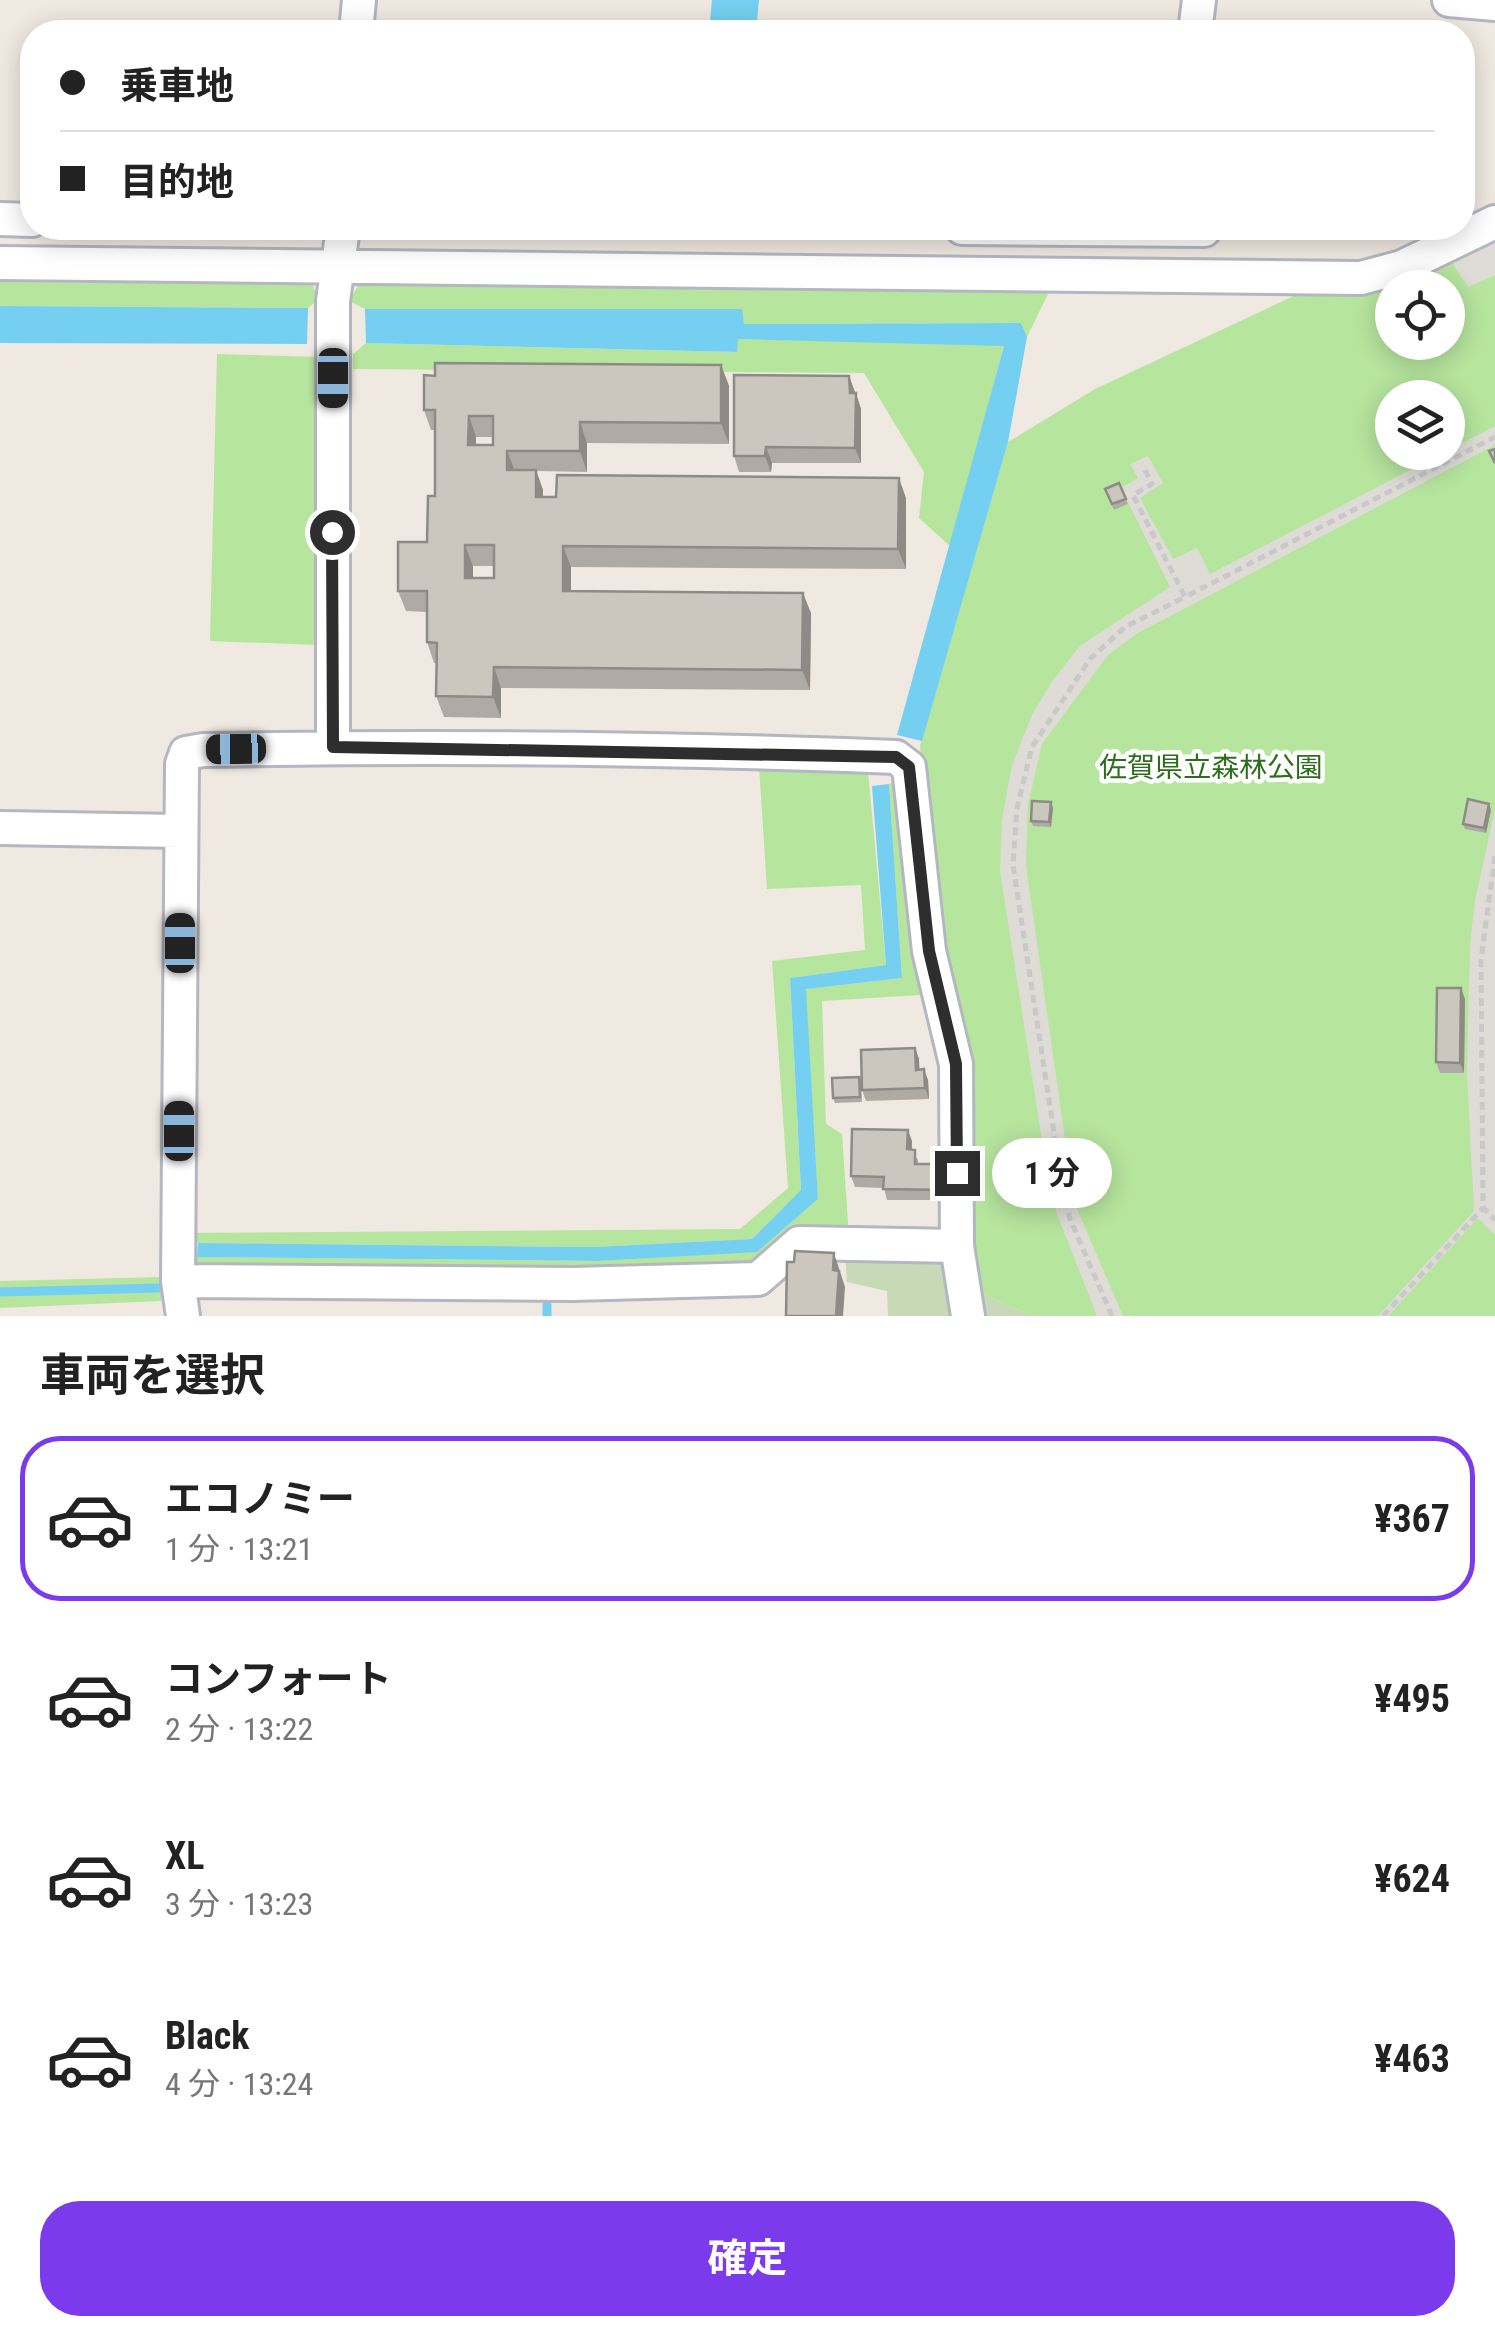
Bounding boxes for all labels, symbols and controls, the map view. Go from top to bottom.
text: 乗車地 [120,64,234,108]
text: 目的地 [120,160,234,204]
map controls [1375,270,1465,470]
button: locate [1375,270,1465,360]
car [318,348,348,408]
button: layers [1375,380,1465,470]
route start [310,510,355,555]
car [206,733,266,765]
park label: 佐賀県立森林公園 [1099,751,1323,784]
car [165,913,195,973]
car [164,1101,194,1161]
callout: 1 分 [992,1138,1112,1208]
route end [935,1151,980,1196]
text: 1 分 [1024,1154,1080,1192]
text: 車両を選択 [40,1349,265,1402]
icon: car [45,1474,135,1564]
text: エコノミー [165,1477,355,1521]
text: ¥367 [1374,1497,1450,1541]
text: 1 分 · 13:21 [165,1530,313,1568]
icon: car [45,1654,135,1744]
text: コンフォート [165,1657,392,1701]
text: ¥495 [1374,1677,1450,1721]
text: 2 分 · 13:22 [165,1710,313,1748]
icon: car [45,1834,135,1924]
text: XL [165,1834,204,1878]
text: ¥624 [1374,1857,1450,1901]
text: 3 分 · 13:23 [165,1885,313,1923]
icon: car [45,2014,135,2104]
text: Black [165,2014,249,2058]
text: ¥463 [1374,2037,1450,2081]
text: 4 分 · 13:24 [165,2065,313,2103]
button: 確定 [40,2201,1455,2316]

